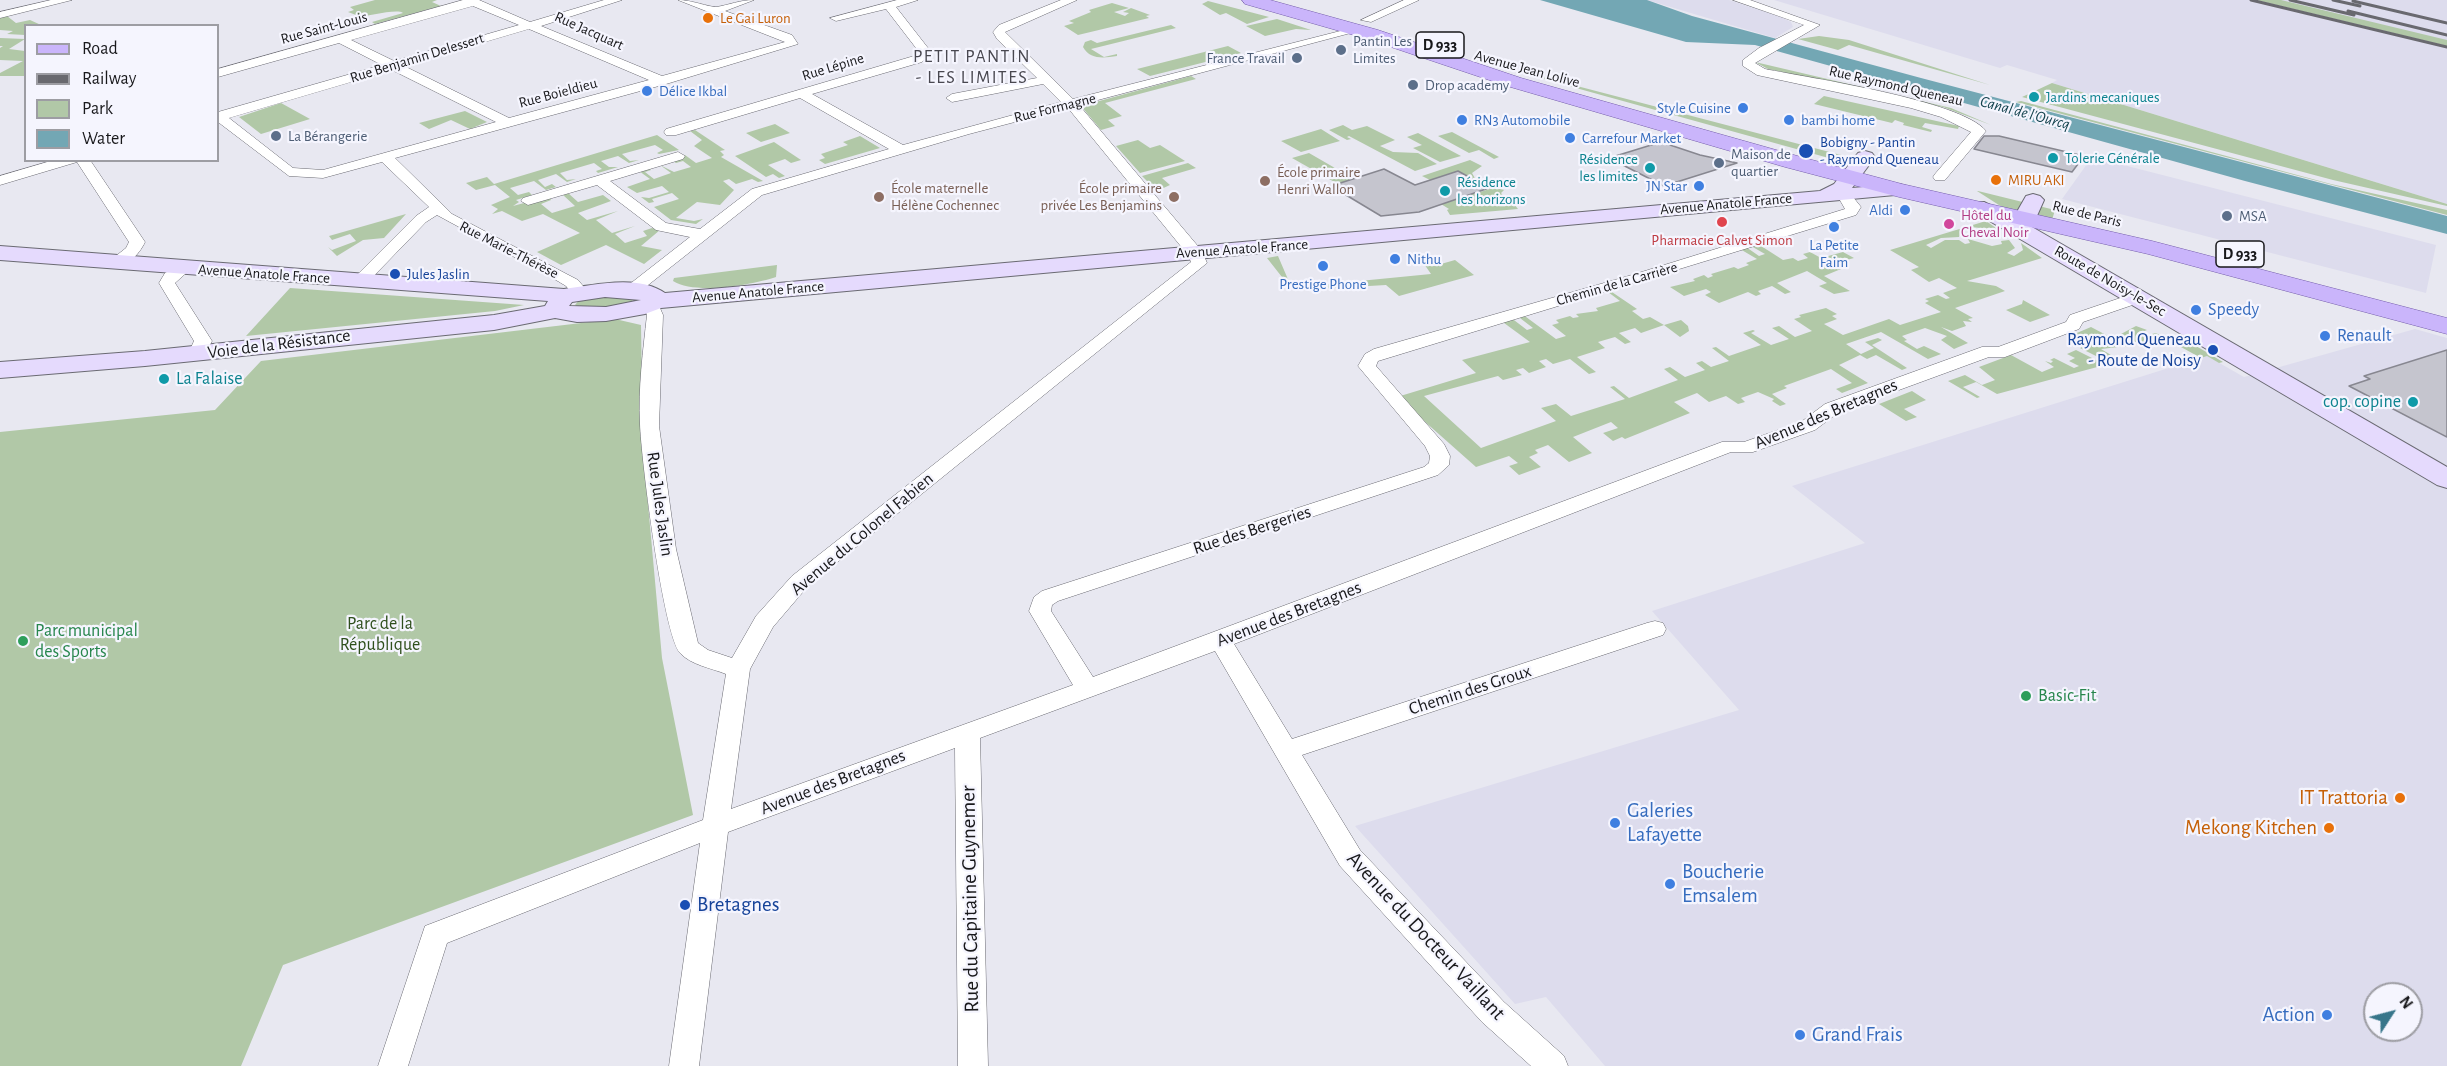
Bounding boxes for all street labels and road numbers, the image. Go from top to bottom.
street label: Rue Saint-Louis [279,8,369,48]
street label: Rue Jacquart [552,8,626,54]
street label: Rue Benjamin Delessert [348,29,486,87]
road number: D 933 [1416,32,1464,58]
street label: Avenue Jean Lolive [1472,46,1582,92]
street label: Rue Lépine [800,49,866,85]
street label: Rue Raymond Queneau [1827,62,1965,110]
street label: Rue Boieldieu [517,74,599,112]
street label: Rue Formagne [1012,89,1098,127]
street label: Avenue Anatole France [1659,189,1793,219]
street label: Rue de Paris [2051,197,2123,231]
street label: Rue Marie-Thérèse [457,217,561,283]
street label: Avenue Anatole France [1175,235,1309,263]
road number: D 933 [2216,241,2264,267]
street label: Route de Noisy-le-Sec [2051,242,2169,320]
street label: Chemin de la Carrière [1554,258,1680,310]
street label: Avenue Anatole France [197,260,331,288]
street label: Avenue Anatole France [691,277,825,307]
street label: Voie de la Résistance [206,325,352,363]
street label: Avenue des Bretagnes [1751,374,1901,454]
street label: Rue Jules Jaslin [642,450,678,558]
street label: Avenue du Colonel Fabien [786,468,938,600]
street label: Rue des Bergeries [1190,501,1314,559]
street label: Avenue des Bretagnes [1214,576,1364,652]
street label: Chemin des Groux [1406,660,1534,720]
street label: Avenue des Bretagnes [758,744,908,820]
street label: Rue du Capitaine Guynemer [955,785,985,1013]
street label: Avenue du Docteur Vaillant [1341,846,1511,1026]

